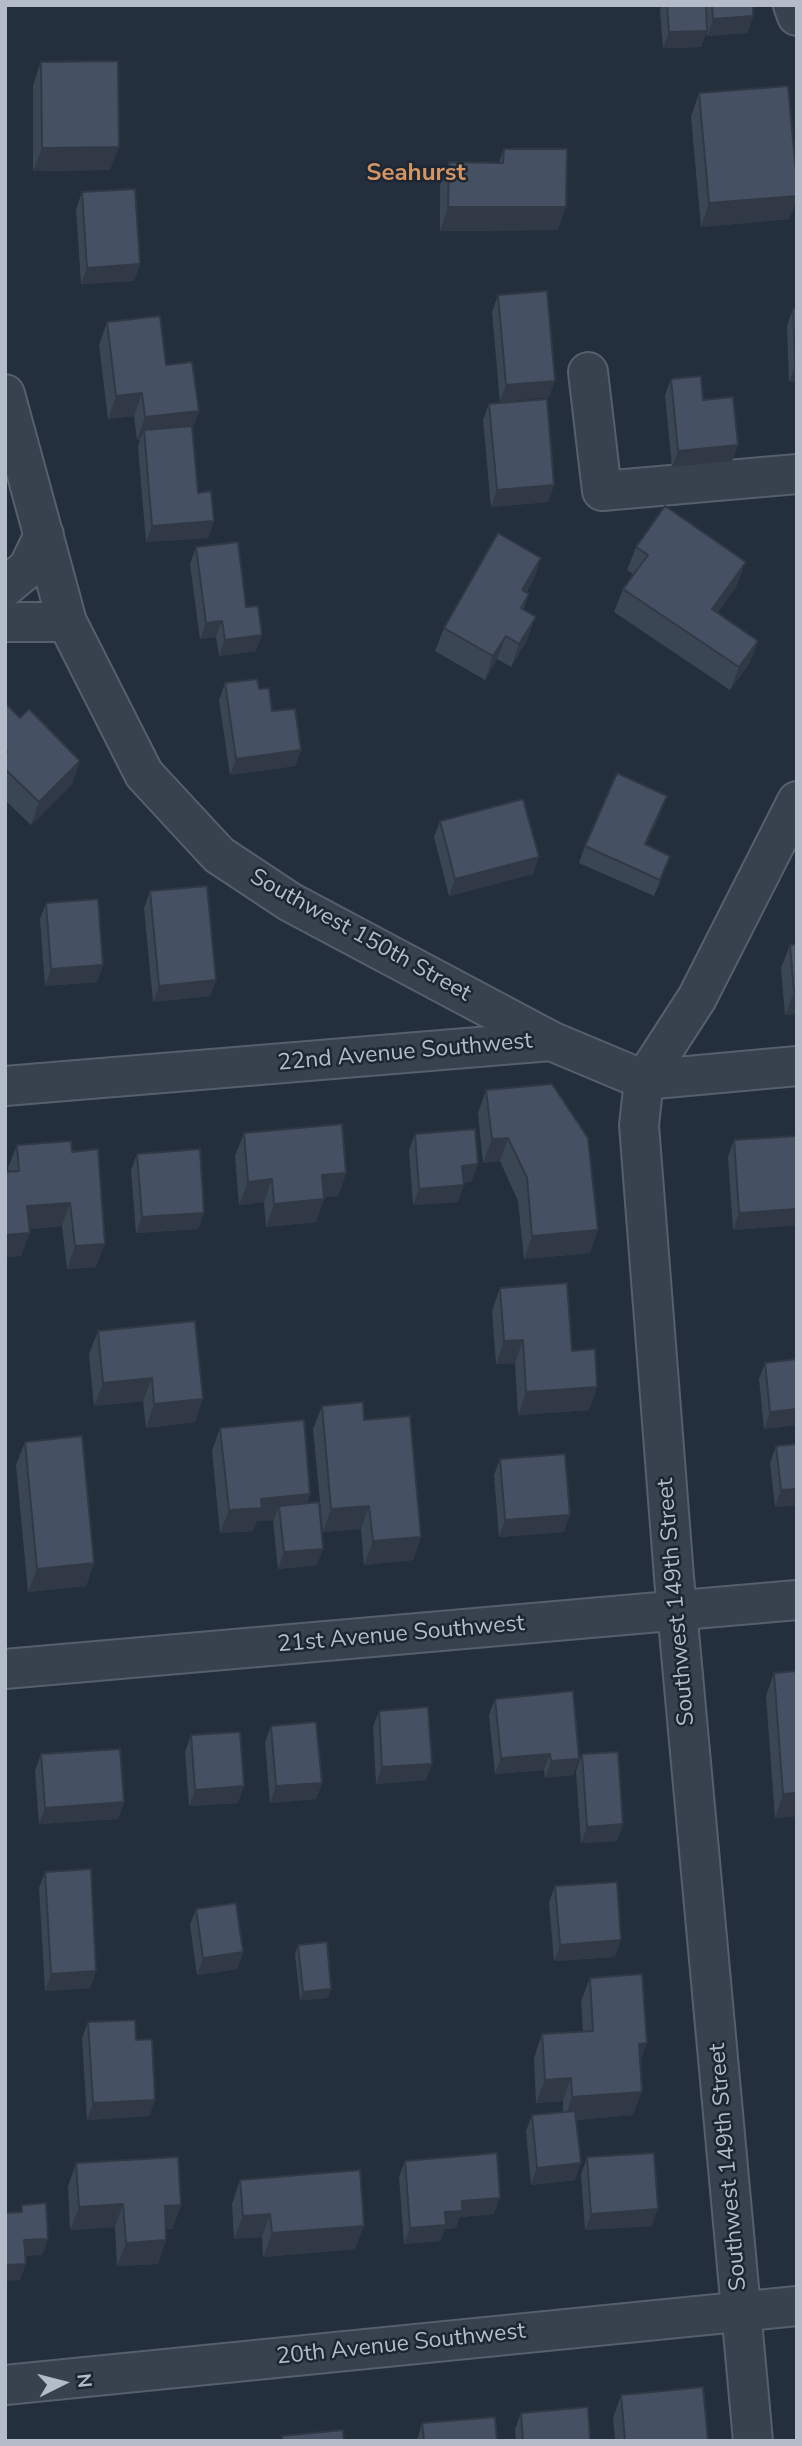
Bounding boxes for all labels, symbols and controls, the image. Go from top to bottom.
district label: Seahurst [366,160,466,188]
street label: Southwest 150th Street [245,864,475,1008]
street label: 22nd Avenue Southwest [277,1028,533,1078]
street label: Southwest 149th Street [652,1477,702,1727]
street label: 21st Avenue Southwest [276,1610,526,1660]
street label: Southwest 149th Street [704,2042,754,2292]
street label: 20th Avenue Southwest [275,2318,527,2372]
north arrow [28,2348,98,2418]
text: N [70,2372,98,2389]

